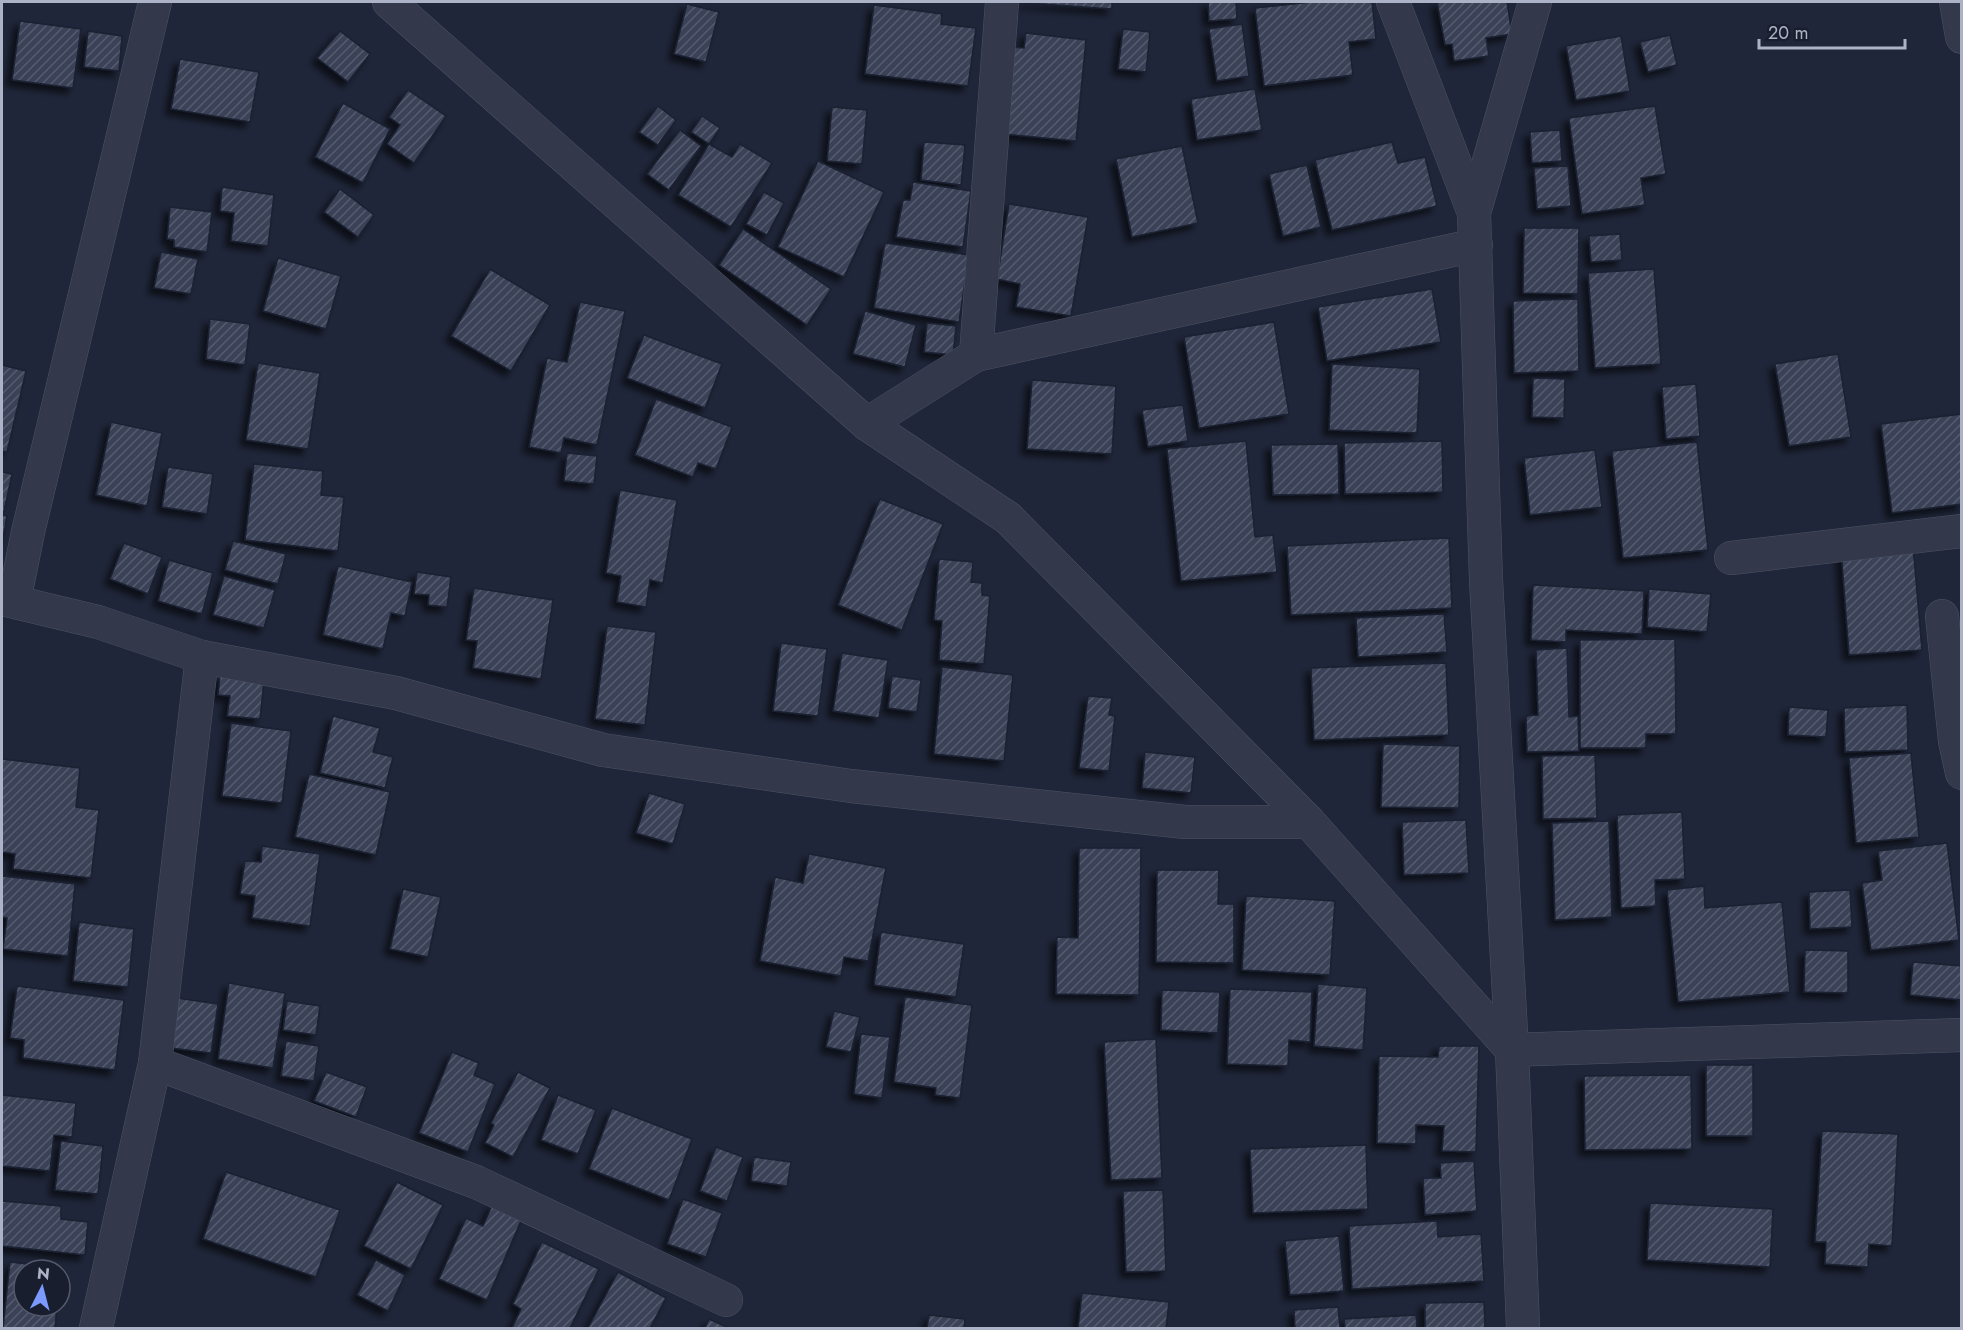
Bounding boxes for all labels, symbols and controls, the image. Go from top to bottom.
scale bar [1759,12,1904,50]
text: 20 m [1768,20,1808,46]
north arrow [12,1258,72,1318]
text: N [36,1261,51,1286]

